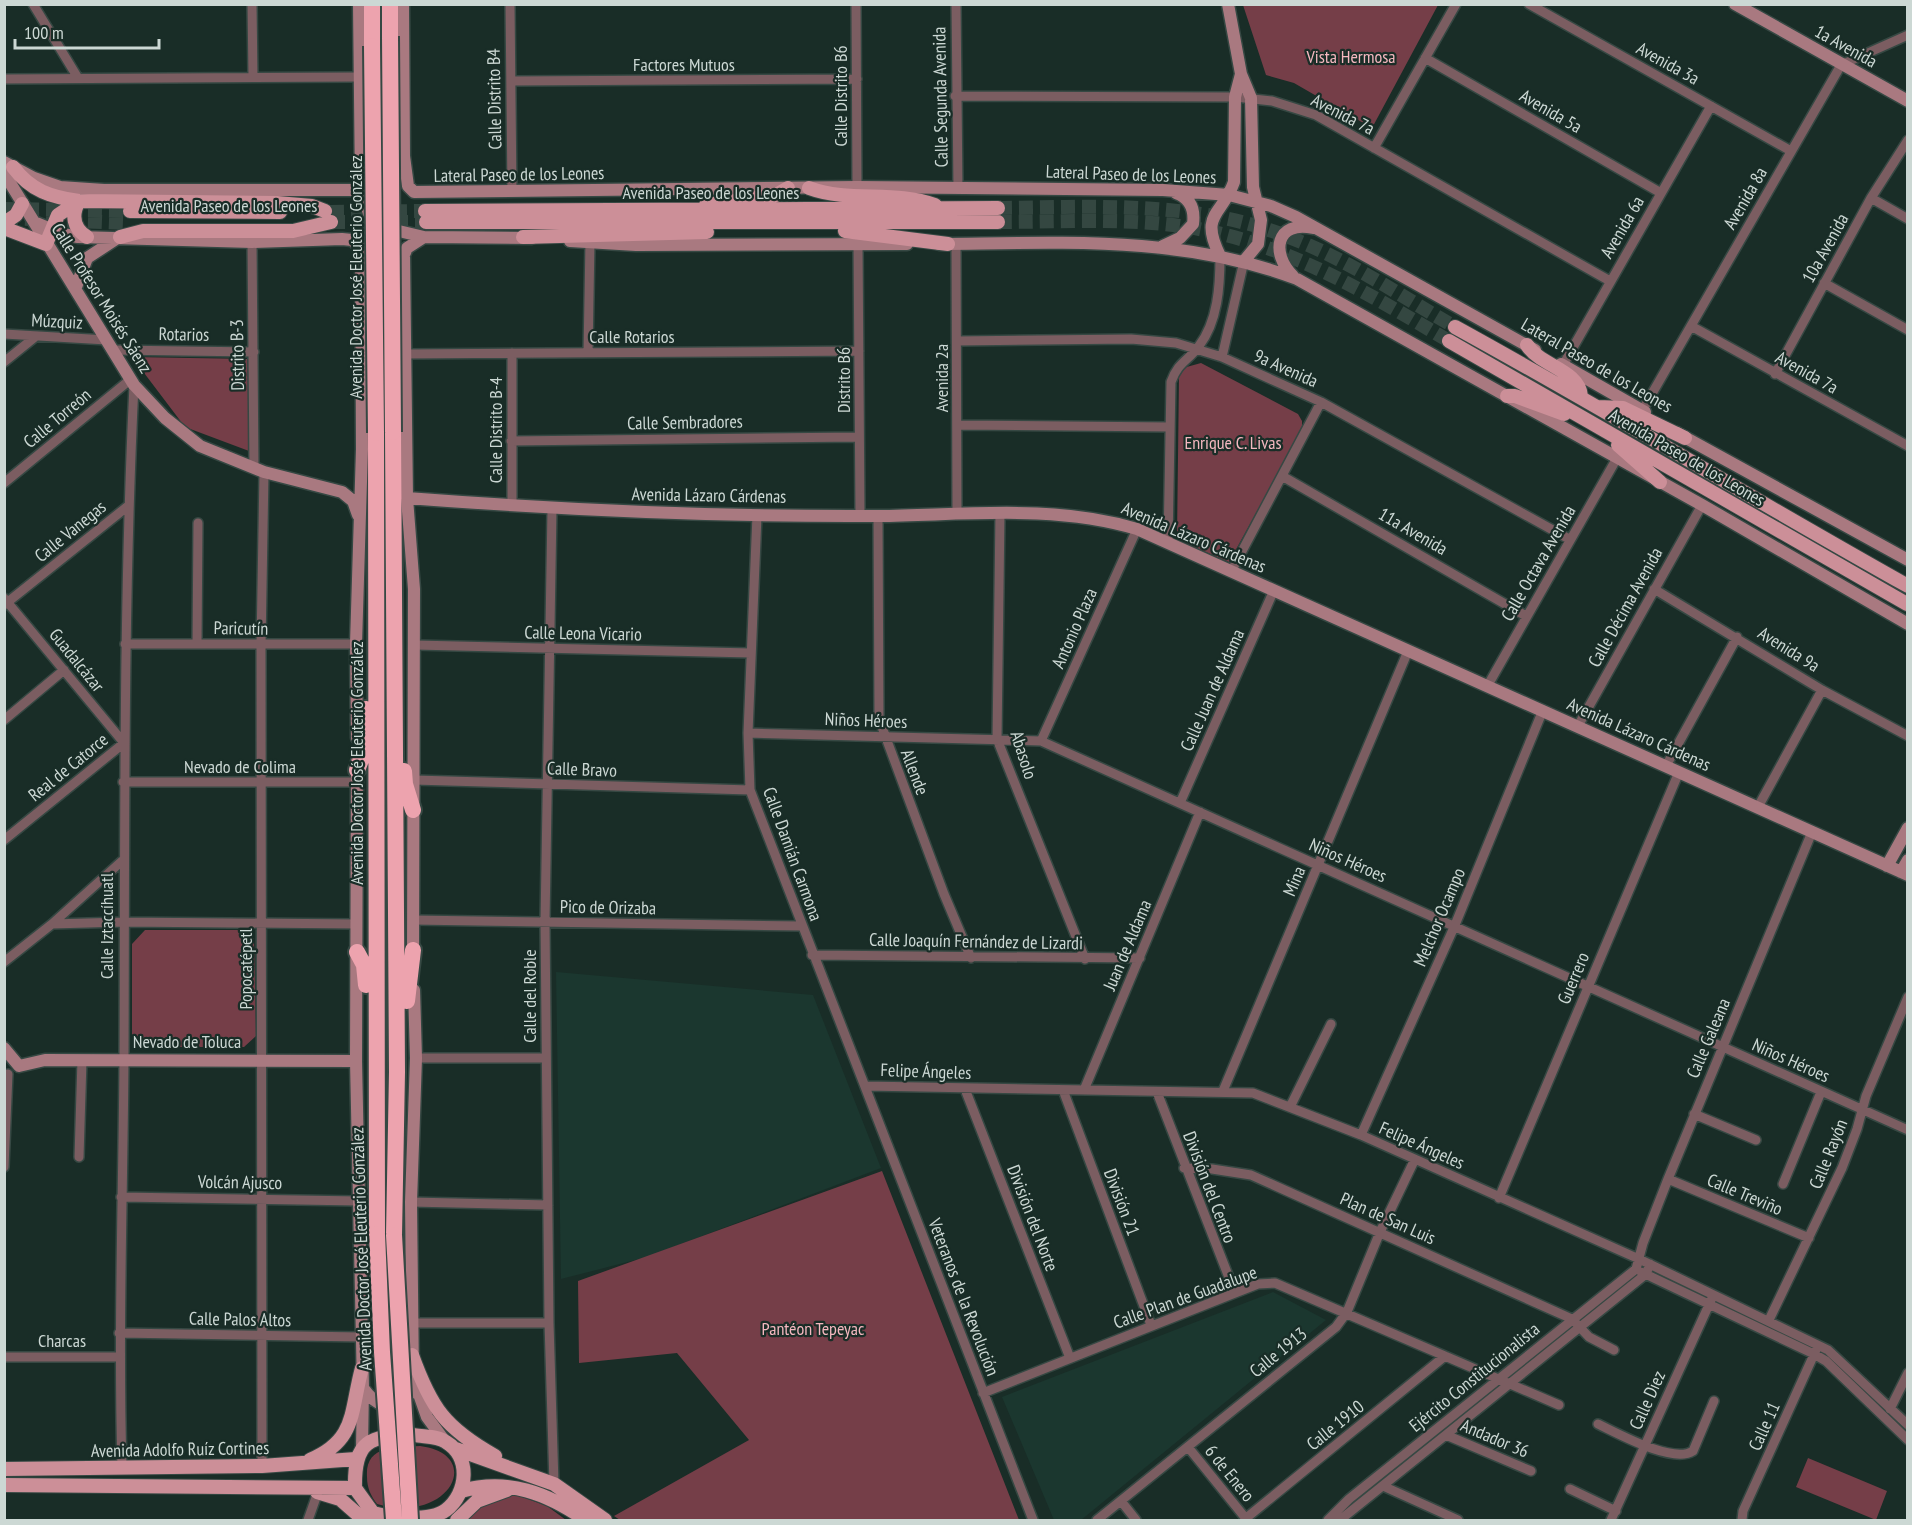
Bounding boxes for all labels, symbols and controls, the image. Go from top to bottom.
scale bar [15,12,159,50]
street label: 1a Avenida [1811,20,1881,72]
text: 100 m [24,21,64,44]
street label: Calle Segunda Avenida [927,26,953,168]
street label: Avenida 3a [1633,36,1703,90]
street label: Calle Distrito B6 [829,45,852,147]
park label: Vista Hermosa [1305,45,1396,68]
street label: Calle Distrito B4 [482,48,506,150]
street label: Factores Mutuos [633,53,735,76]
street label: Avenida 5a [1516,84,1586,138]
street label: Avenida 7a [1307,88,1379,140]
street label: Avenida Doctor José Eleuterio González [344,155,367,399]
street label: Lateral Paseo de los Leones [1045,160,1217,188]
street label: Lateral Paseo de los Leones [433,161,605,187]
street label: Avenida 8a [1718,163,1772,233]
street label: Avenida Paseo de los Leones [623,181,799,204]
street label: Avenida 6a [1595,192,1649,262]
street label: Avenida Paseo de los Leones [141,194,317,217]
street label: 10a Avenida [1797,209,1853,287]
street label: Calle Profesor Moisés Sáenz [46,219,158,377]
street label: Múzquiz [31,308,83,334]
street label: Lateral Paseo de los Leones [1517,312,1677,418]
street label: Distrito B-3 [225,319,249,391]
street label: Rotarios [159,322,209,346]
street label: Calle Rotarios [589,325,675,348]
street label: Avenida 2a [930,344,953,412]
street label: 9a Avenida [1250,344,1322,392]
street label: Avenida 7a [1772,345,1842,399]
street label: Distrito B6 [832,347,855,413]
street label: Calle Distrito B-4 [484,377,507,483]
street label: Calle Torreón [19,383,95,453]
street label: Avenida Paseo de los Leones [1605,403,1769,511]
street label: Calle Sembradores [627,409,743,435]
park label: Enrique C. Livas [1184,431,1282,454]
street label: Avenida Lázaro Cárdenas [631,482,787,508]
street label: Calle Vanegas [30,495,110,567]
street label: Avenida Lázaro Cárdenas [1118,496,1270,578]
street label: Calle Octava Avenida [1496,501,1580,625]
street label: 11a Avenida [1374,502,1452,560]
street label: Calle Décima Avenida [1583,543,1667,671]
street label: Antonio Plaza [1046,584,1102,672]
street label: Paricutín [213,616,269,640]
street label: Calle Leona Vicario [524,620,642,646]
street label: Avenida 9a [1754,621,1824,677]
street label: Guadalcázar [44,624,110,697]
street label: Calle Juan de Aldama [1175,625,1249,755]
street label: Avenida Doctor José Eleuterio González [345,641,368,885]
street label: Avenida Lázaro Cárdenas [1564,692,1714,776]
street label: Niños Héroes [824,707,908,733]
street label: Real de Catorce [24,728,112,806]
street label: Abasolo [1005,728,1043,782]
street label: Allende [896,746,934,798]
street label: Nevado de Colima [184,755,296,778]
street label: Calle Bravo [547,756,618,782]
street label: Calle Damián Carmona [758,784,828,924]
street label: Niños Héroes [1306,833,1390,887]
street label: Mina [1277,862,1311,900]
street label: Melchor Ocampo [1408,864,1470,970]
street label: Calle Iztaccíhuatl [95,872,118,979]
street label: Pico de Orizaba [560,895,656,919]
street label: Juan de Aldama [1097,896,1156,995]
street label: Popocatépetl [234,928,257,1010]
street label: Calle Joaquín Fernández de Lizardi [869,928,1083,954]
street label: Guerrero [1552,948,1594,1007]
street label: Calle del Roble [518,949,541,1043]
street label: Calle Galeana [1681,994,1735,1082]
street label: Nevado de Toluca [133,1030,241,1053]
street label: Niños Héroes [1749,1033,1833,1087]
street label: Felipe Ángeles [880,1058,972,1084]
street label: Felipe Ángeles [1376,1116,1468,1174]
street label: Calle Rayón [1804,1116,1852,1192]
street label: Avenida Doctor José Eleuterio González [345,1127,377,1371]
street label: División del Centro [1178,1128,1242,1246]
street label: División del Norte [1002,1162,1064,1274]
street label: División 21 [1099,1165,1145,1239]
street label: Calle Treviño [1704,1168,1786,1220]
street label: Volcán Ajusco [197,1170,283,1194]
street label: Plan de San Luis [1337,1187,1439,1249]
street label: Veteranos de la Revolución [923,1214,1005,1379]
street label: Calle Plan de Guadalupe [1110,1260,1260,1334]
street label: Calle Palos Altos [189,1307,291,1331]
park label: Pantéon Tepeyac [762,1317,865,1340]
street label: Ejército Constitucionalista [1404,1317,1544,1437]
street label: Calle 1913 [1245,1322,1311,1382]
street label: Charcas [38,1329,86,1352]
street label: Calle Diez [1624,1367,1670,1433]
street label: Calle 1910 [1302,1395,1368,1455]
street label: Calle 11 [1743,1398,1785,1454]
street label: Andador 36 [1457,1413,1533,1463]
street label: Avenida Adolfo Ruíz Cortines [91,1436,269,1462]
street label: 6 de Enero [1200,1440,1260,1506]

